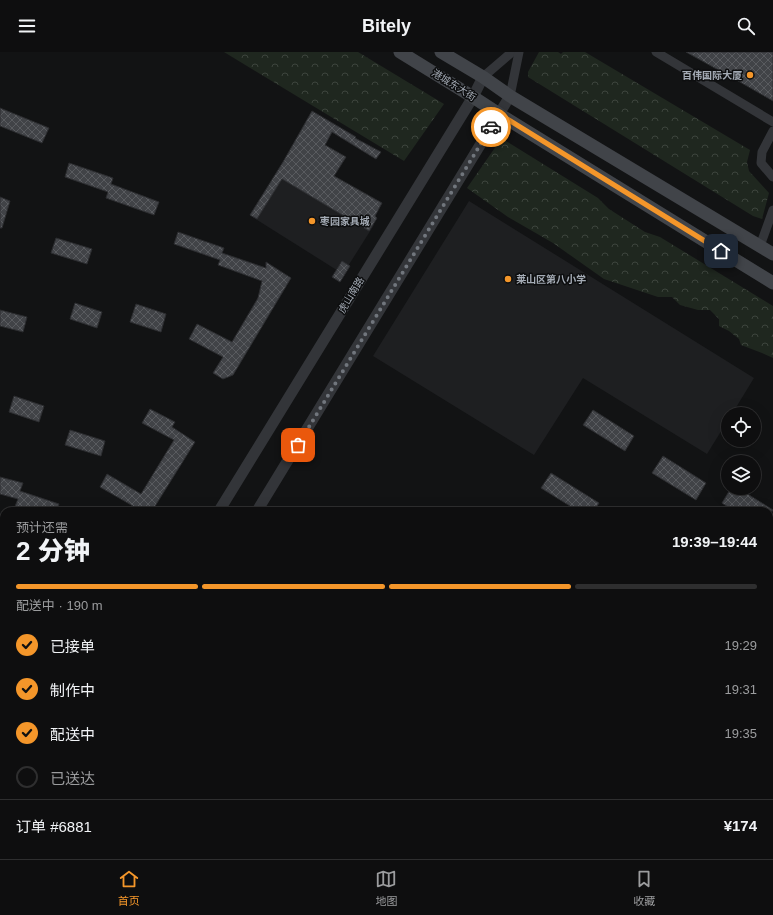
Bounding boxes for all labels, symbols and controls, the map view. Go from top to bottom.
icon: menu [16,15,38,37]
icon: search [735,15,757,37]
text: Bitely [362,16,411,36]
street label: 港城东大街 [430,67,478,103]
place label: 百伟国际大厦 [682,70,742,81]
marker: 百伟国际大厦 [745,70,755,80]
courier [471,107,511,147]
icon: car [480,116,502,138]
place label: 枣园家具城 [319,215,370,227]
marker: 枣园家具城 [307,216,317,226]
pin [704,234,738,268]
icon: home [710,240,732,262]
marker: 莱山区第八小学 [503,274,513,284]
place label: 莱山区第八小学 [516,274,586,285]
street label: 虎山南路 [336,275,366,315]
map controls [721,407,761,495]
button: locate [721,407,761,447]
pin [281,428,315,462]
icon: bag [287,434,309,456]
button: layers [721,455,761,495]
text: 预计还需 [16,520,68,535]
text: 19:39–19:44 [672,533,757,550]
text: 2 分钟 [16,536,90,566]
text: 配送中 · 190 m [16,598,103,613]
icon: check [16,634,38,656]
text: 已接单 [50,638,95,655]
text: 19:29 [724,638,757,653]
icon: check [16,678,38,700]
text: 制作中 [50,682,95,699]
text: 19:31 [724,682,757,697]
icon: check [16,722,38,744]
text: 配送中 [50,726,95,743]
text: 19:35 [724,726,757,741]
text: 已送达 [50,770,95,787]
text: ¥174 [724,817,757,834]
text: 订单 #6881 [16,818,92,835]
tab: 首页 [118,868,140,908]
tab: 地图 [375,868,397,908]
tab: 收藏 [633,868,655,908]

